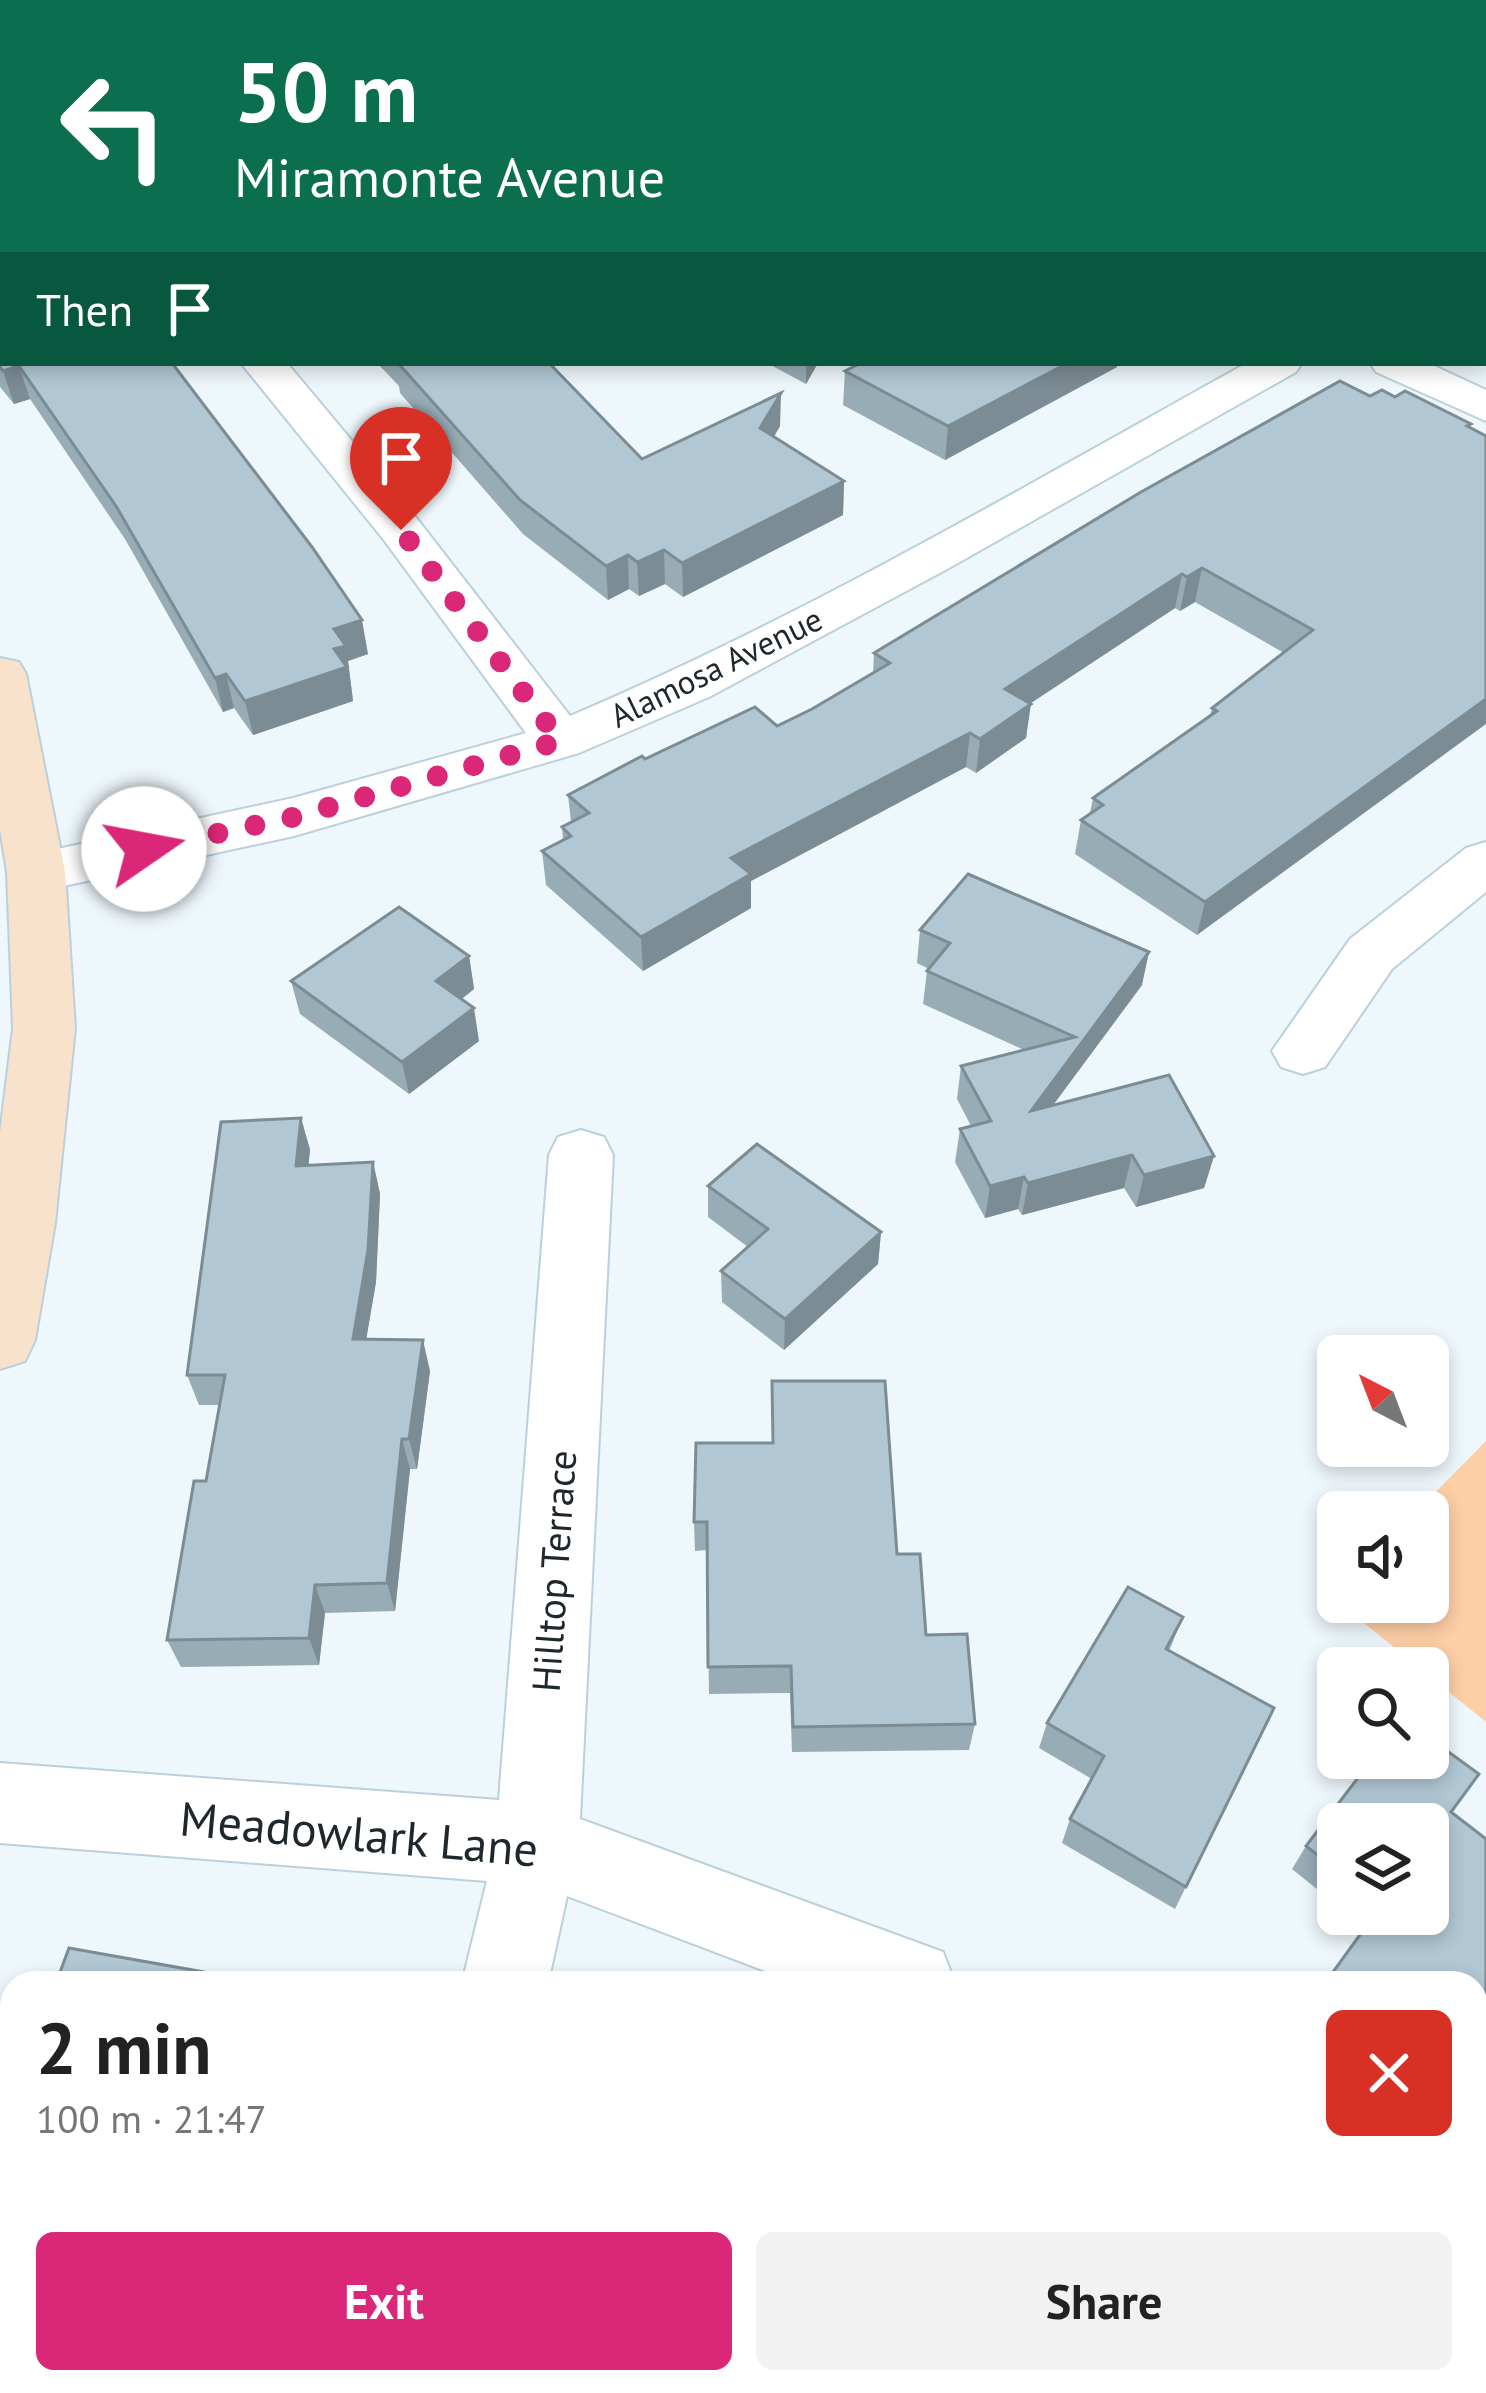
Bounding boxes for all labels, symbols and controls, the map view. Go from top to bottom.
text: 50 m [234,36,418,145]
icon: left [36,48,192,204]
text: Miramonte Avenue [234,142,665,212]
icon: arrive [157,276,223,342]
text: Then [36,280,133,338]
pin [350,407,452,530]
icon: arrive [368,425,434,491]
street label: Alamosa Avenue [603,597,829,736]
position arrow [81,786,207,912]
north arrow [1317,1335,1449,1467]
map controls [1317,1335,1449,1935]
street label: Hilltop Terrace [520,1448,587,1694]
button: sound [1317,1491,1449,1623]
button: search [1317,1647,1449,1779]
street label: Meadowlark Lane [177,1786,541,1880]
button: layers [1317,1803,1449,1935]
text: 2 min [36,2001,212,2094]
button: close [1326,2010,1452,2136]
text: 100 m · 21:47 [36,2093,267,2144]
button: Exit [36,2232,732,2370]
button: Share [756,2232,1452,2370]

